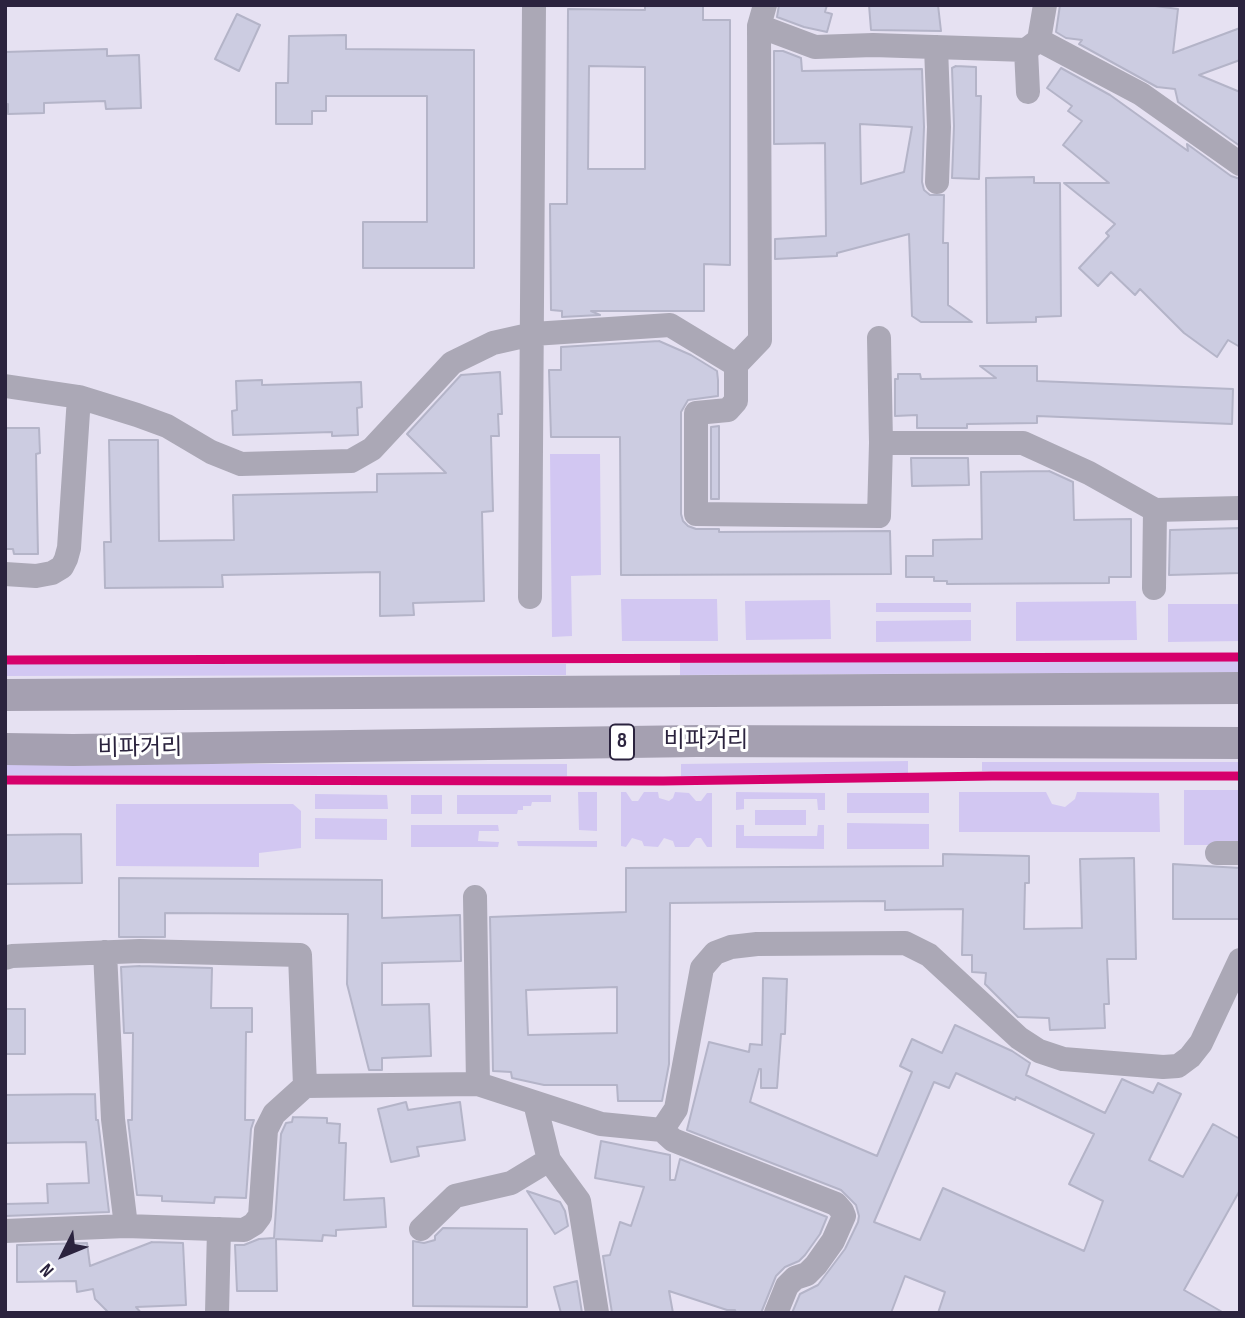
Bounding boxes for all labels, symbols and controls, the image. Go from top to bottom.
road number: 8 [610,724,634,760]
street label: 비파거리 [664,727,748,755]
street label: 비파거리 [97,734,183,764]
north arrow [28,1220,98,1290]
text: N [35,1258,59,1281]

